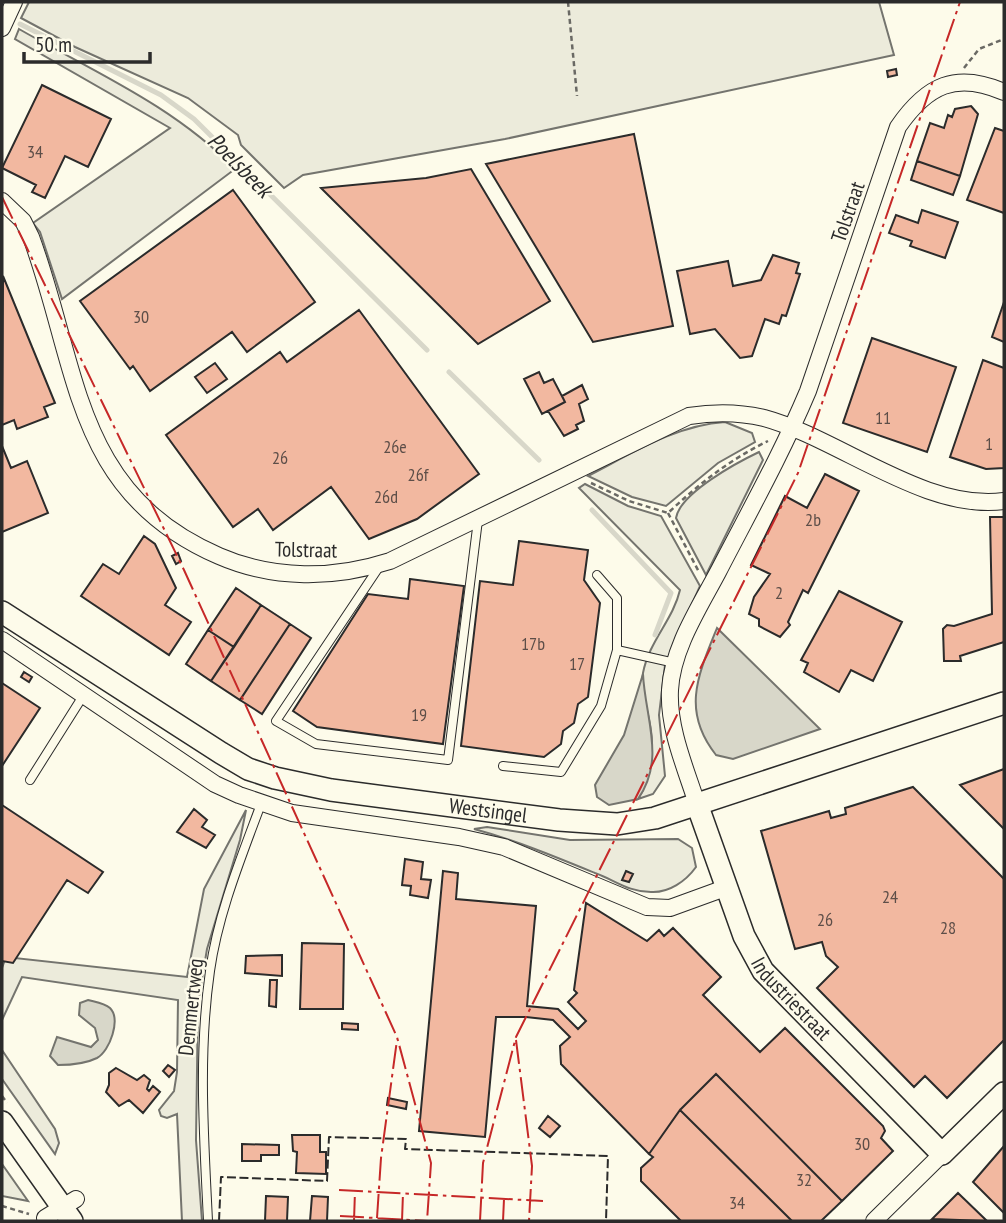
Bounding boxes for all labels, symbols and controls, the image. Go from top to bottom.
scale bar [24,21,150,65]
text: 50 m [35,31,72,58]
water label: Poelsbeek [202,126,281,205]
house number: 34 [27,140,43,163]
street label: Tolstraat [825,178,871,246]
house number: 30 [133,305,149,328]
house number: 11 [875,406,891,429]
house number: 1 [985,432,993,455]
house number: 26e [383,435,407,458]
house number: 26 [272,446,288,469]
house number: 26f [408,463,430,486]
house number: 26d [374,485,398,508]
house number: 2b [805,508,821,531]
street label: Tolstraat [275,535,338,564]
house number: 2 [775,581,783,604]
house number: 17b [521,632,545,655]
house number: 17 [569,652,585,675]
house number: 19 [411,703,427,726]
street label: Westsingel [447,792,529,829]
house number: 24 [882,885,898,908]
house number: 26 [817,908,833,931]
house number: 28 [940,916,956,939]
street label: Industriestraat [745,952,837,1046]
street label: Demmertweg [172,957,209,1057]
house number: 30 [854,1132,870,1155]
house number: 32 [796,1168,812,1191]
house number: 34 [729,1191,745,1214]

